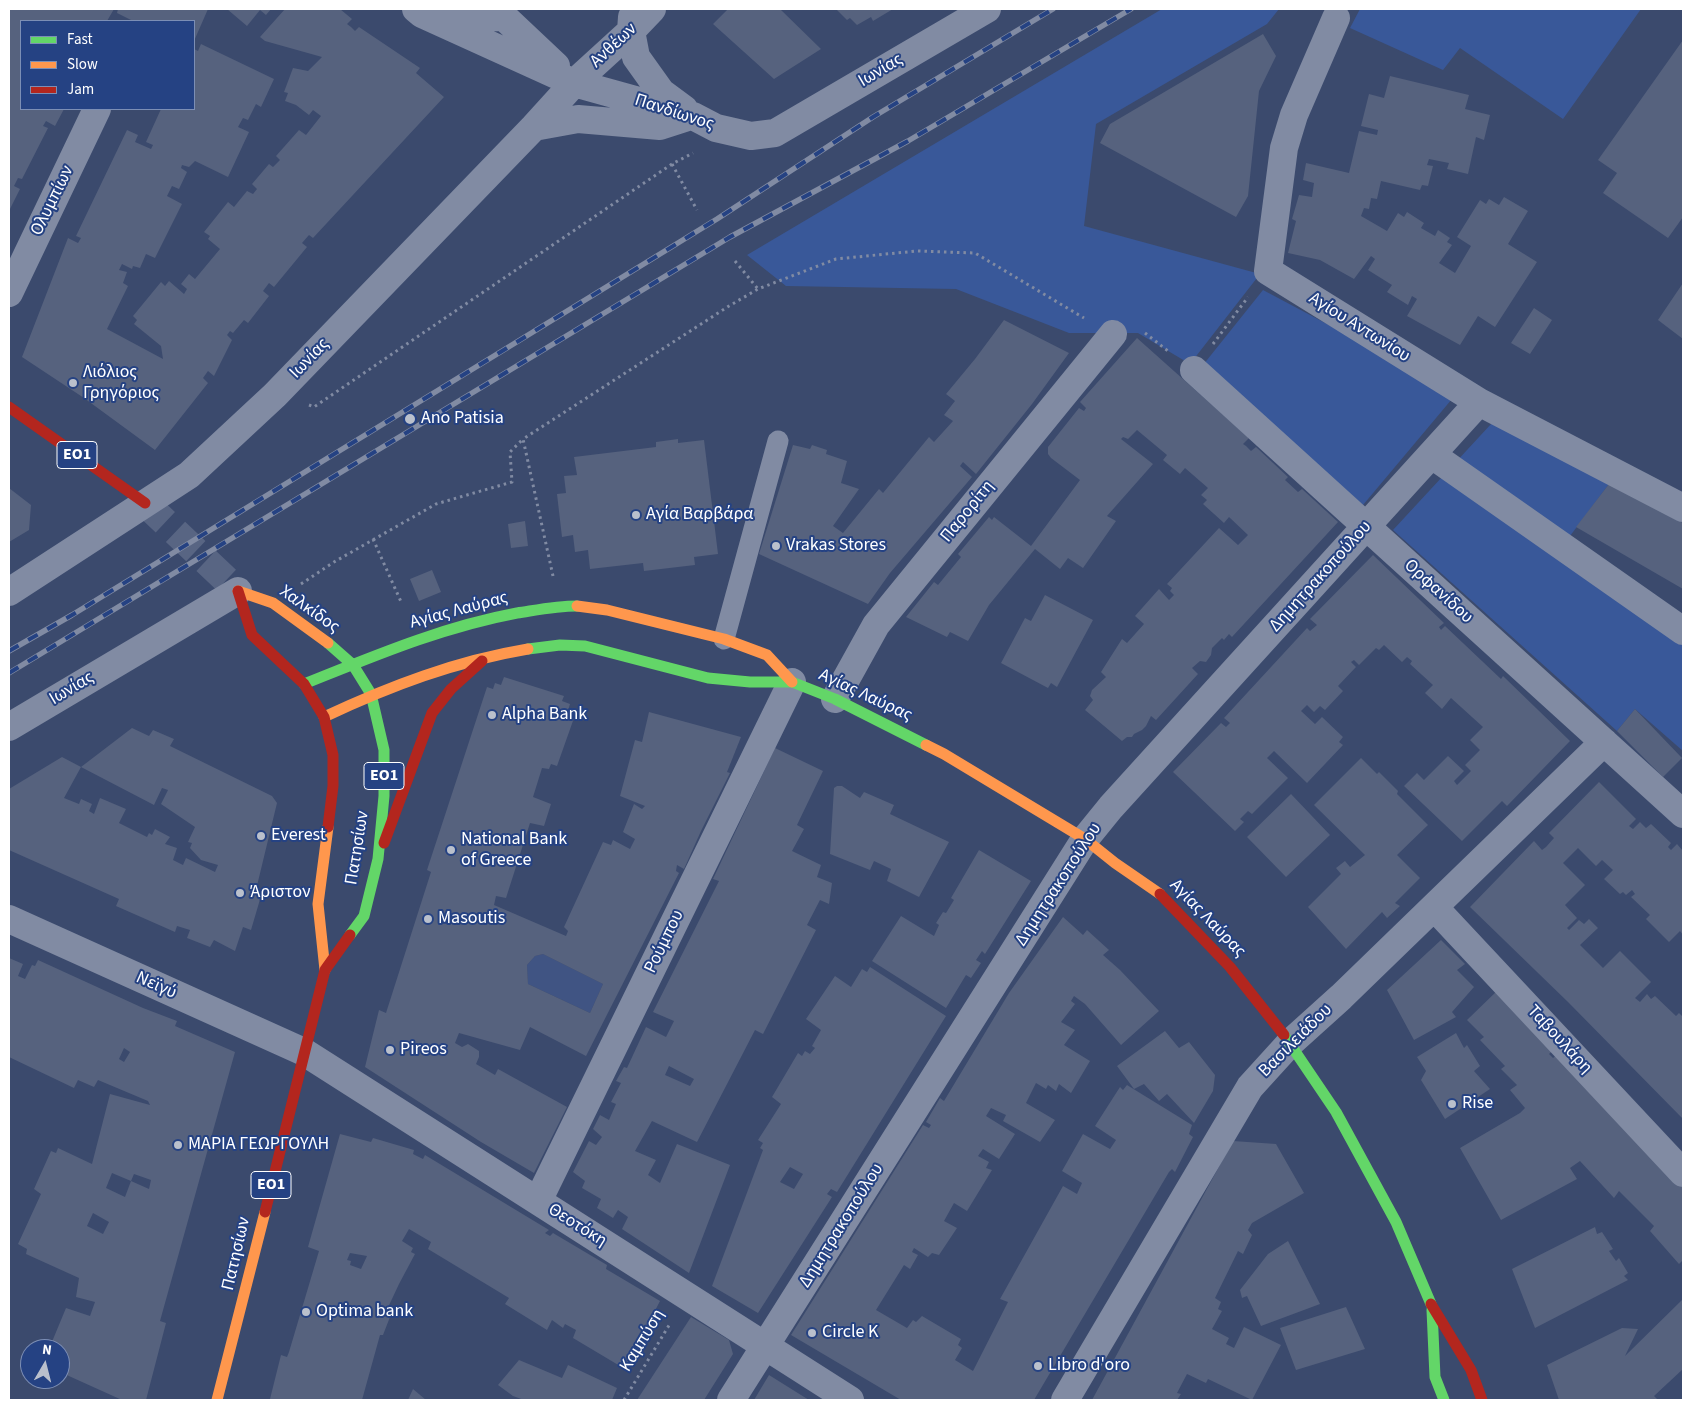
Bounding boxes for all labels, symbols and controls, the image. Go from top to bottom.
street label: Ανθέων [586,19,642,73]
legend [20,20,195,110]
text: Fast [67,29,93,50]
street label: Ιωνίας [855,49,907,93]
text: Slow [67,54,98,75]
text: Jam [67,79,94,100]
street label: Πανδίωνος [632,90,716,136]
street label: Ολυμπίων [27,162,79,240]
street label: Αγίου Αντωνίου [1304,288,1414,368]
street label: Ιωνίας [286,334,334,384]
place label: Λιόλιος Γρηγόριος [83,362,159,404]
marker: Λιόλιος Γρηγόριος [67,377,79,389]
place label: Ano Patisia [421,408,504,430]
marker: Ano Patisia [403,412,417,426]
road number: ΕΟ1 [57,442,97,468]
street label: Παρορίτη [937,477,999,547]
place label: Αγία Βαρβάρα [646,504,753,526]
marker: Αγία Βαρβάρα [630,509,642,521]
street label: Δημητρακοπούλου [1265,517,1377,637]
place label: Vrakas Stores [786,535,886,557]
marker: Vrakas Stores [770,540,782,552]
street label: Ορφανίδου [1399,555,1477,629]
street label: Χαλκίδος [275,581,343,639]
street label: Αγίας Λαύρας [408,588,510,634]
street label: Αγίας Λαύρας [815,665,915,727]
street label: Ιωνίας [46,667,98,711]
place label: Alpha Bank [502,704,587,726]
marker: Alpha Bank [486,709,498,721]
road number: ΕΟ1 [364,762,404,789]
street label: Πατησίων [341,809,375,887]
street label: Δημητρακοπούλου [1011,819,1107,951]
place label: Everest [271,825,326,847]
place label: National Bank of Greece [461,829,567,872]
marker: Everest [255,830,267,842]
marker: National Bank of Greece [445,844,457,856]
street label: Αγίας Λαύρας [1164,875,1250,963]
place label: Άριστον [250,882,310,904]
marker: Άριστον [234,887,246,899]
street label: Ρούμπου [640,907,690,977]
place label: Masoutis [438,908,505,930]
marker: Masoutis [422,913,434,925]
street label: Νεϊγύ [132,968,180,1004]
street label: Βασιλειάδου [1255,1000,1337,1082]
street label: Ταβουλάρη [1522,1001,1596,1079]
place label: Pireos [400,1039,447,1061]
marker: Pireos [384,1044,396,1056]
place label: Rise [1462,1093,1493,1115]
marker: Rise [1446,1098,1458,1110]
place label: ΜΑΡΙΑ ΓΕΩΡΓΟΥΛΗ [188,1134,329,1156]
marker: ΜΑΡΙΑ ΓΕΩΡΓΟΥΛΗ [172,1139,184,1151]
street label: Δημητρακοπούλου [795,1160,889,1292]
road number: ΕΟ1 [251,1172,291,1198]
street label: Θεοτόκη [544,1200,610,1252]
street label: Πατησίων [218,1215,256,1293]
place label: Optima bank [316,1301,413,1323]
marker: Optima bank [300,1306,312,1318]
street label: Καμπύση [616,1306,670,1376]
place label: Circle K [822,1322,879,1344]
marker: Circle K [806,1327,818,1339]
north arrow [20,1339,70,1389]
text: N [41,1340,53,1361]
place label: Libro d'oro [1048,1355,1130,1377]
marker: Libro d'oro [1032,1360,1044,1372]

